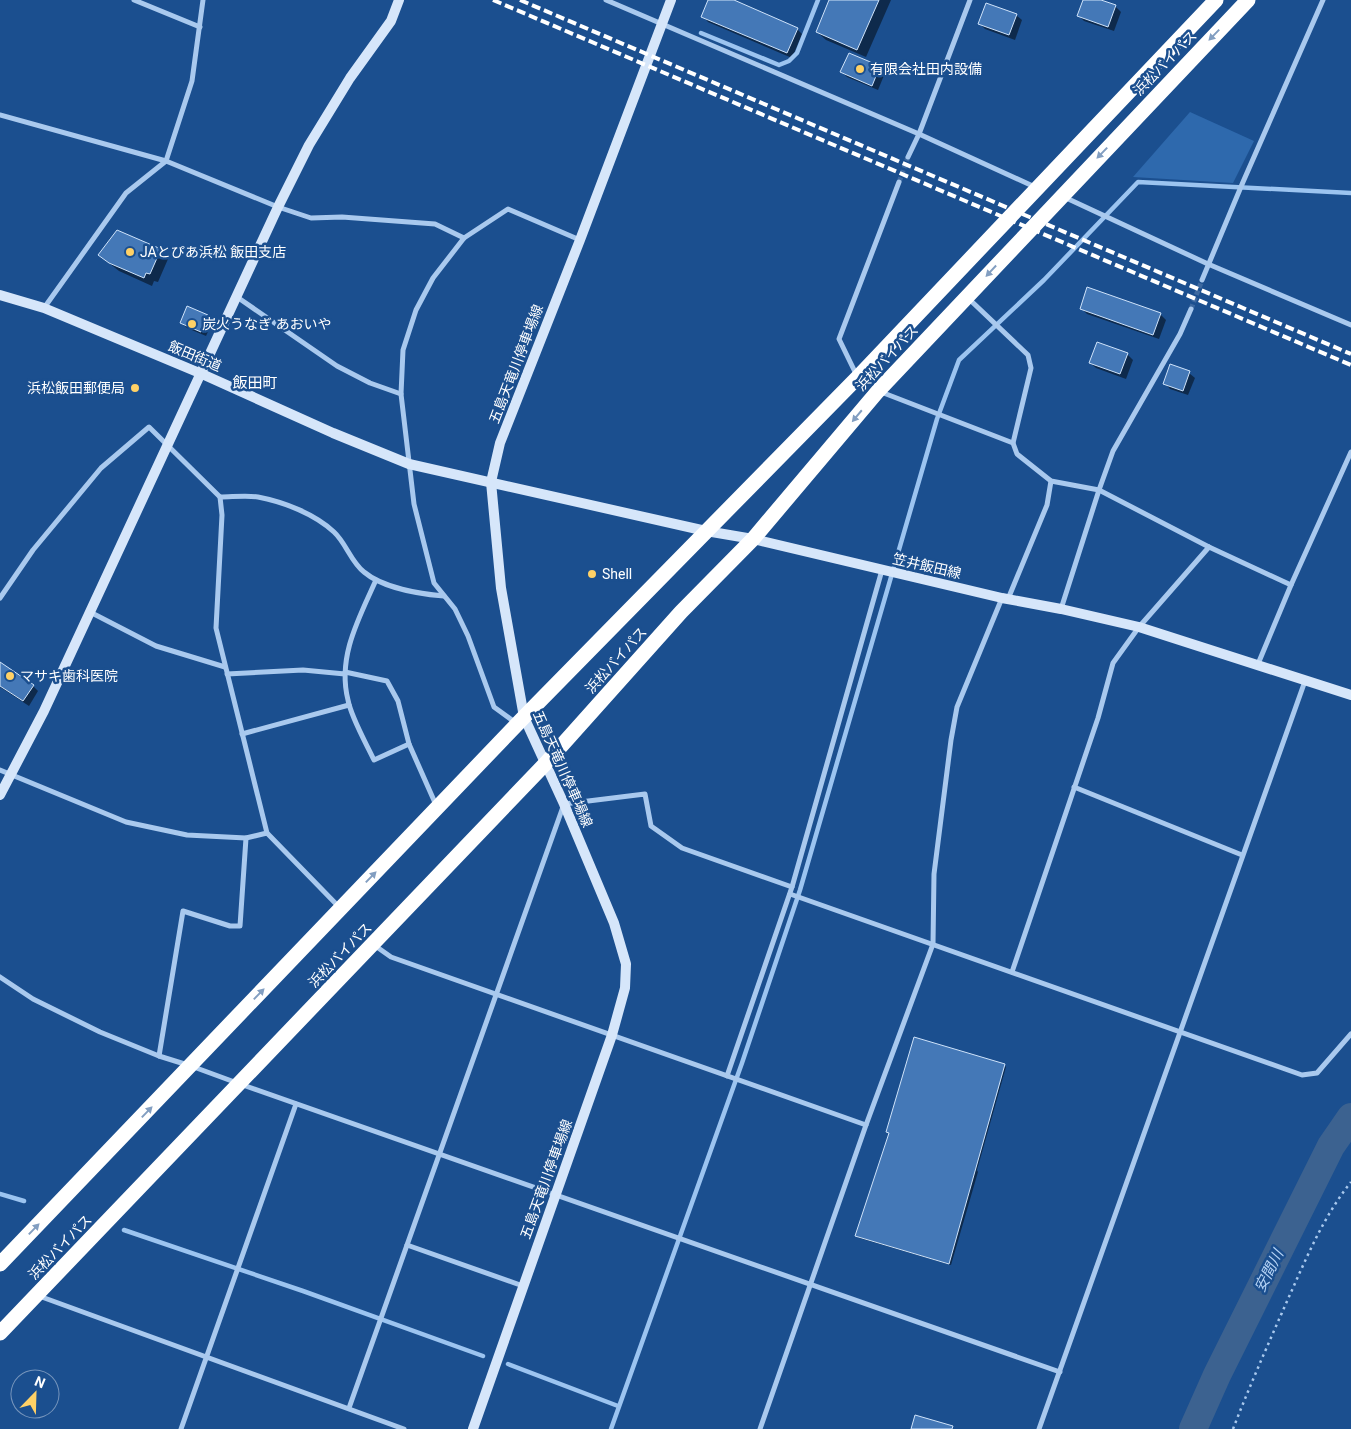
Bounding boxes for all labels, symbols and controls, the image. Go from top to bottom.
street label: 浜松バイパス [1130,27,1200,99]
one-way arrow [1208,29,1220,41]
place label: 有限会社田内設備 [870,61,982,77]
marker: 有限会社田内設備 [854,63,866,75]
one-way arrow [1096,147,1108,159]
place label: JAとぴあ浜松 飯田支店 [140,244,286,260]
marker: JAとぴあ浜松 飯田支店 [124,246,136,258]
one-way arrow [985,265,997,277]
street label: 五島天竜川停車場線 [486,302,546,426]
place label: 炭火うなぎ あおいや [202,316,331,332]
marker: 炭火うなぎ あおいや [186,318,198,330]
street label: 浜松バイパス [853,322,921,394]
street label: 飯田街道 [166,338,224,374]
district label: 飯田町 [232,374,278,392]
place label: 浜松飯田郵便局 [27,380,125,396]
marker: 浜松飯田郵便局 [129,382,141,394]
one-way arrow [851,410,862,423]
street label: 笠井飯田線 [891,550,963,582]
place label: Shell [602,566,632,582]
marker: Shell [586,568,598,580]
street label: 浜松バイパス [582,624,650,696]
place label: マサキ歯科医院 [20,668,118,684]
marker: マサキ歯科医院 [4,670,16,682]
street label: 五島天竜川停車場線 [530,708,596,830]
one-way arrow [365,871,377,883]
street label: 浜松バイパス [305,919,375,991]
one-way arrow [253,989,265,1001]
one-way arrow [141,1106,153,1118]
street label: 五島天竜川停車場線 [517,1117,575,1241]
street label: 浜松バイパス [25,1211,95,1283]
one-way arrow [28,1223,40,1235]
water label: 安間川 [1251,1245,1288,1295]
north arrow [10,1369,60,1419]
text: N [32,1373,48,1391]

